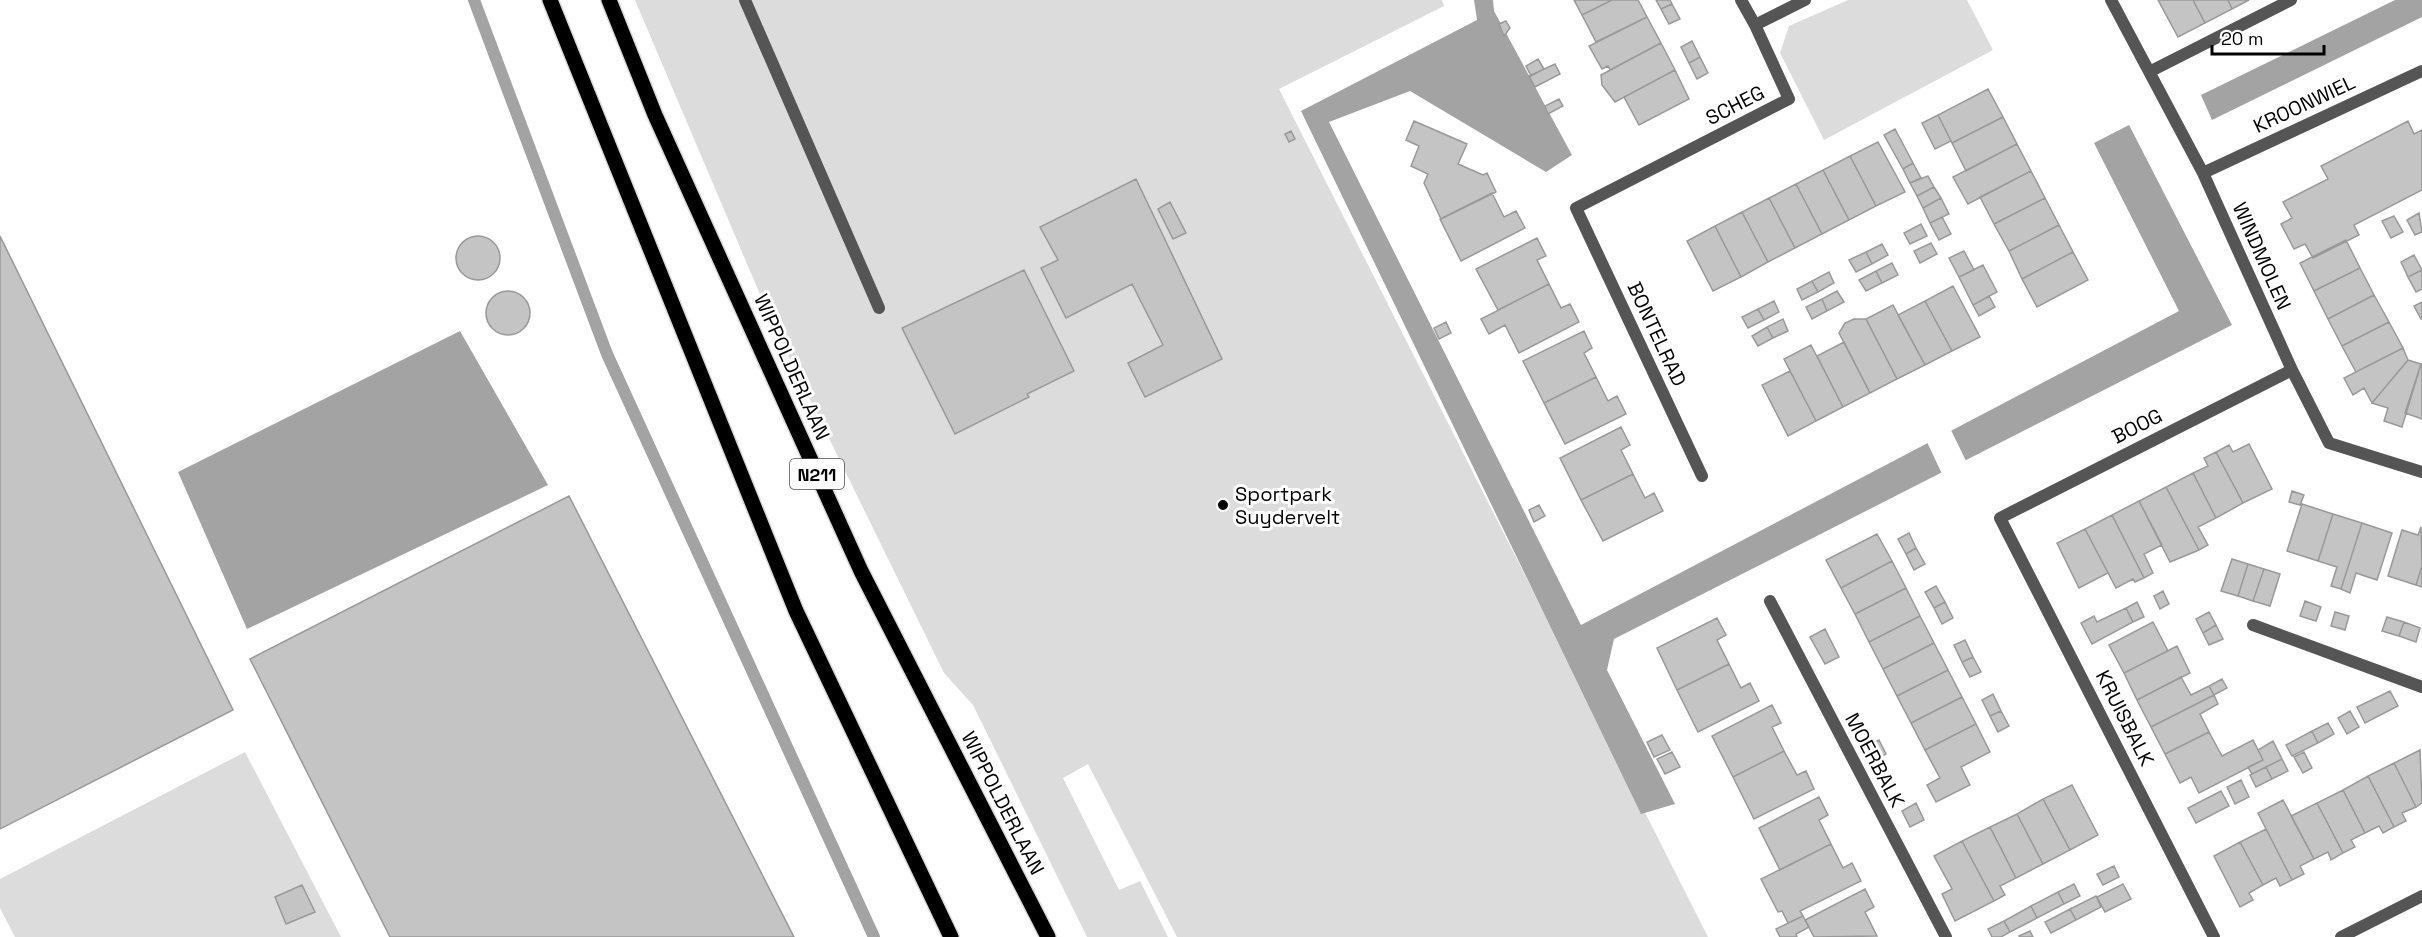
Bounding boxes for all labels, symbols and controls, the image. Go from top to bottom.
scale bar [2212,18,2324,56]
text: 20 m [2221,27,2264,50]
street label: KROONWIEL [2249,69,2359,139]
street label: SCHEG [1701,79,1769,131]
street label: WINDMOLEN [2227,198,2297,314]
street label: BONTELRAD [1621,278,1693,390]
street label: WIPPOLDERLAAN [748,290,836,444]
street label: BOOG [2107,402,2167,450]
road number: N211 [790,459,844,489]
place label: Sportpark Suydervelt [1235,481,1340,530]
marker: Sportpark Suydervelt [1216,498,1230,512]
street label: KRUISBALK [2090,666,2160,770]
street label: MOERBALK [1839,708,1911,812]
street label: WIPPOLDERLAAN [956,727,1050,879]

